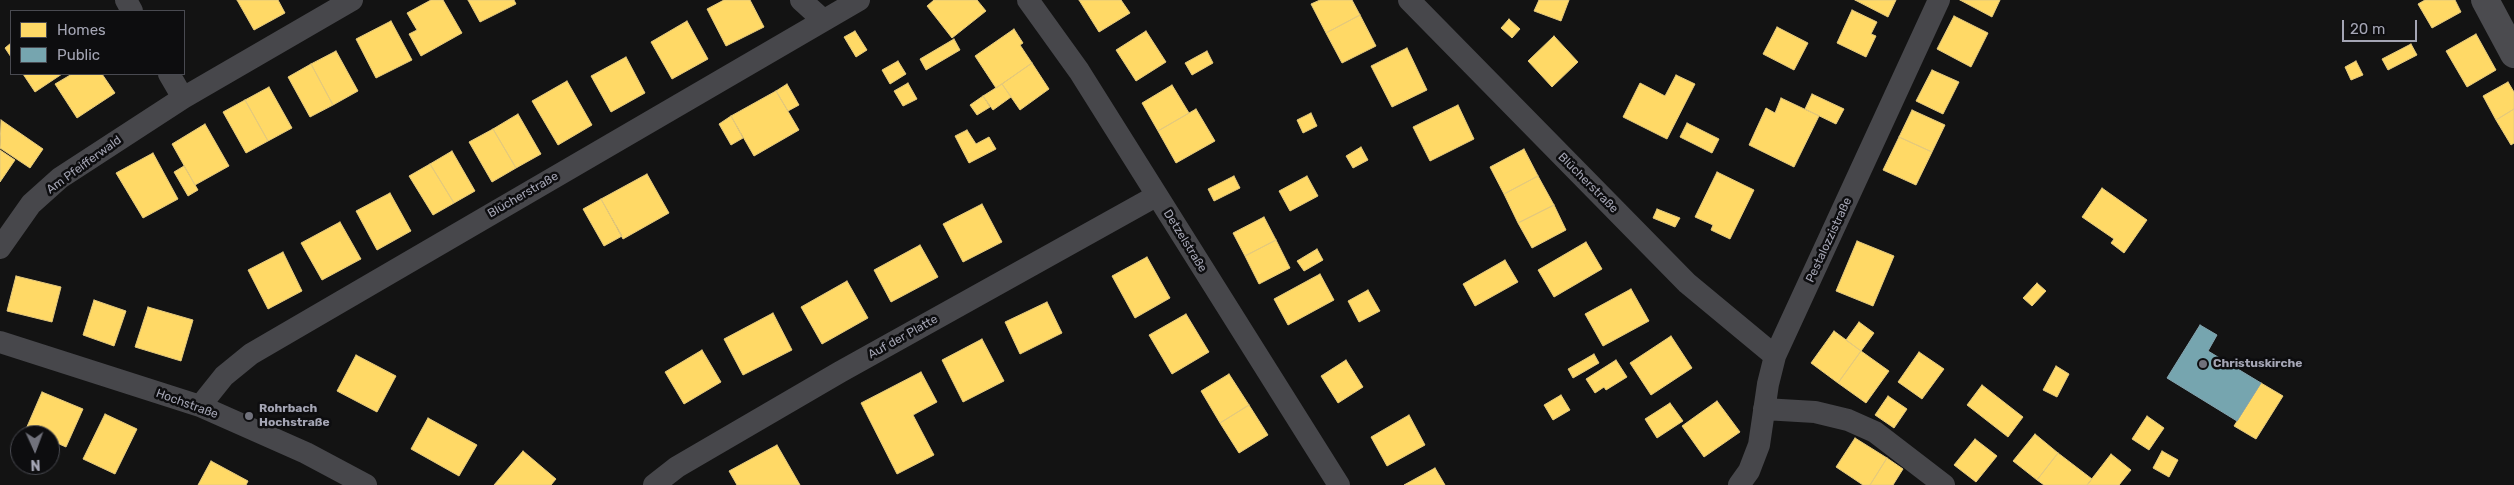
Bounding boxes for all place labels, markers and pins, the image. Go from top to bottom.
place label: Christuskirche [2213,357,2302,371]
marker: Christuskirche [2197,358,2209,370]
place label: Rohrbach Hochstraße [259,402,330,430]
marker: Rohrbach Hochstraße [243,410,255,422]

